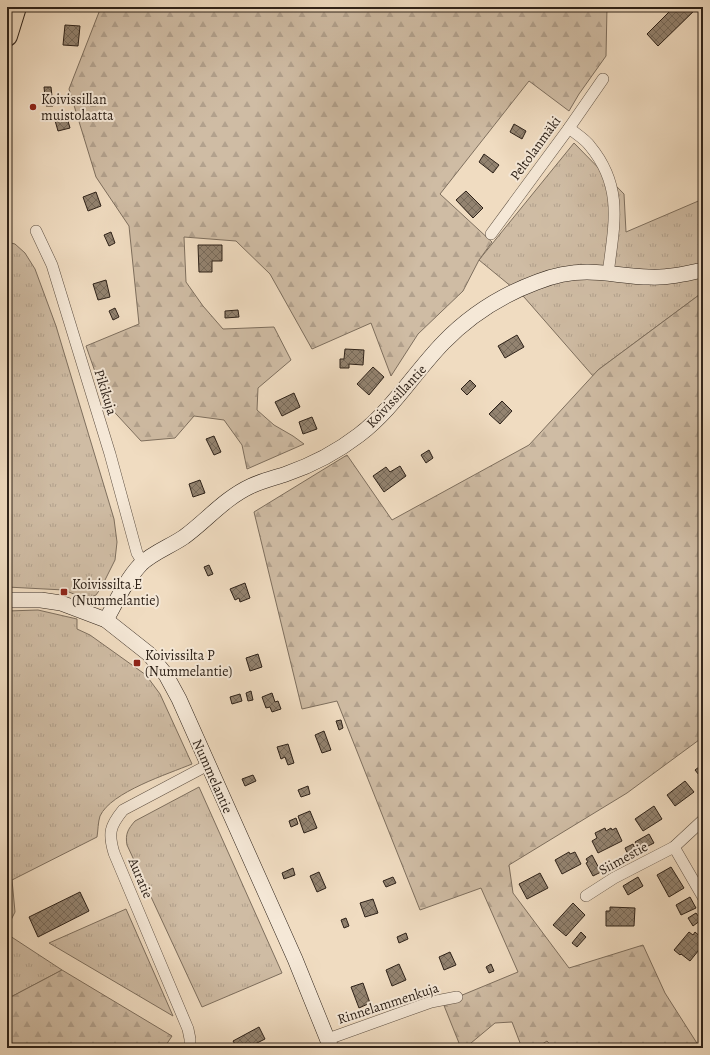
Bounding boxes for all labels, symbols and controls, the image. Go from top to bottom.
place label: Koivissillan muistolaatta [41,90,114,125]
marker: Koivissillan muistolaatta [28,102,38,112]
street label: Peltolanmäki [506,112,565,184]
street label: Koivissillantie [362,360,431,432]
street label: Pikikuja [90,367,122,418]
place label: Koivissilta E (Nummelantie) [72,575,160,610]
marker: Koivissilta E (Nummelantie) [59,587,69,597]
place label: Koivissilta P (Nummelantie) [145,646,233,681]
marker: Koivissilta P (Nummelantie) [132,658,142,668]
street label: Nummelantie [188,736,237,816]
street label: Siimestie [595,837,651,880]
street label: Auratie [123,854,158,901]
street label: Rinnelammenkuja [335,978,442,1029]

